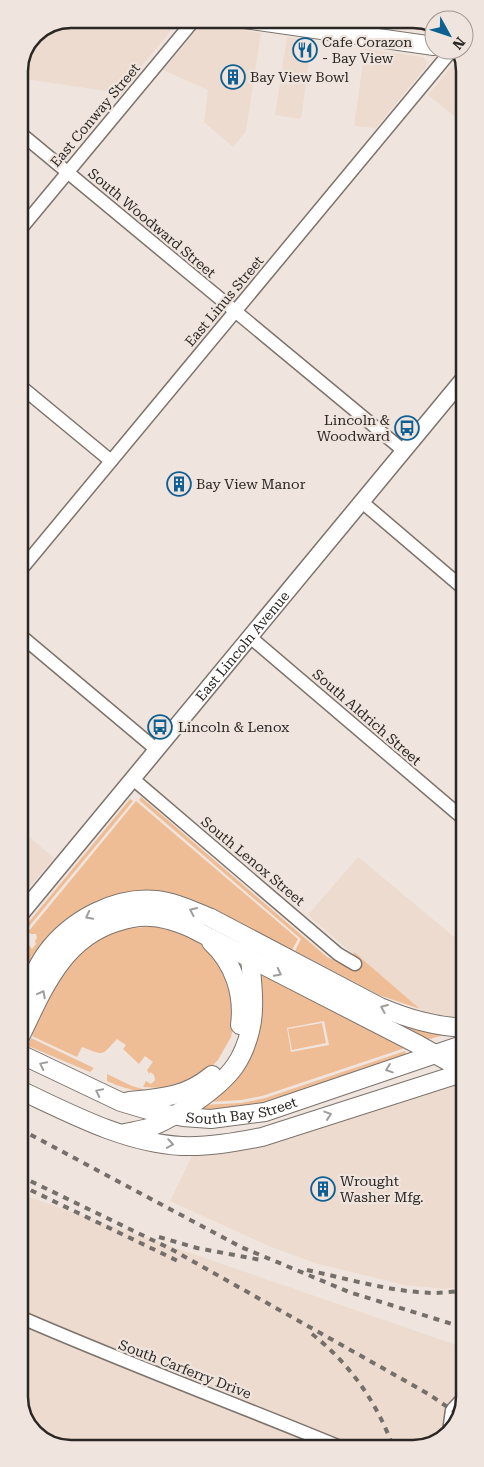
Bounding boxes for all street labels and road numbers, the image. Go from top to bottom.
street label: East Conway Street [47,60,143,170]
street label: South Woodward Street [85,165,219,281]
street label: East Linus Street [182,253,266,349]
street label: East Lincoln Avenue [192,588,293,704]
street label: South Aldrich Street [310,666,424,768]
street label: South Lenox Street [198,813,308,909]
street label: South Bay Street [185,1094,299,1127]
street label: South Carferry Drive [116,1336,254,1402]

